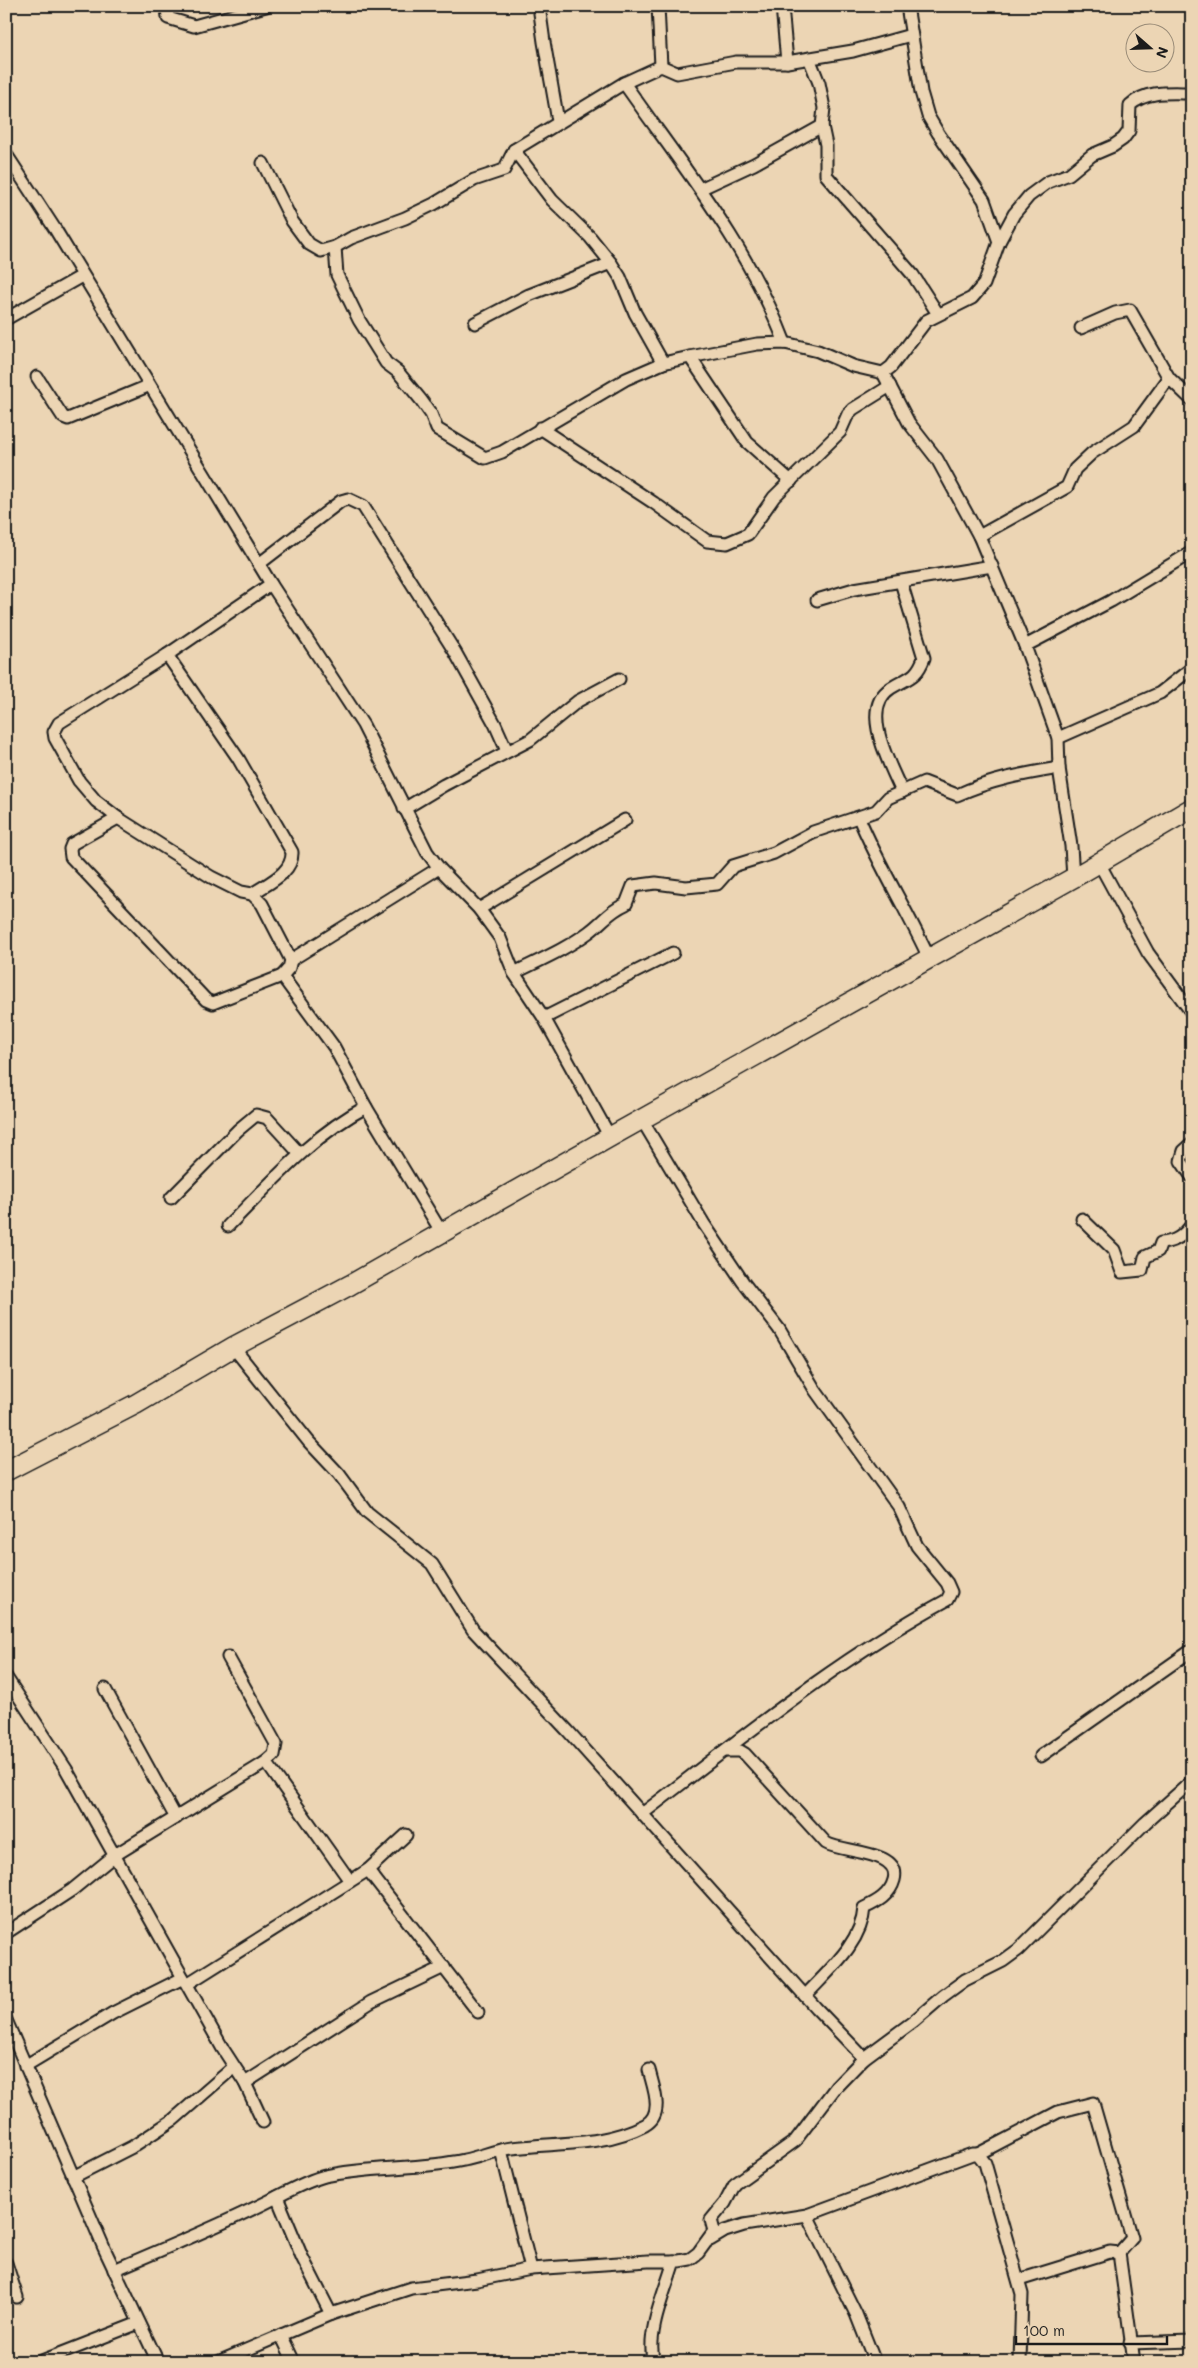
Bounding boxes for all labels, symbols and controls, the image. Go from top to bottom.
north arrow [1126,22,1176,72]
text: N [1152,44,1173,61]
scale bar [1016,2313,1167,2345]
text: 100 m [1023,2320,1065,2340]

